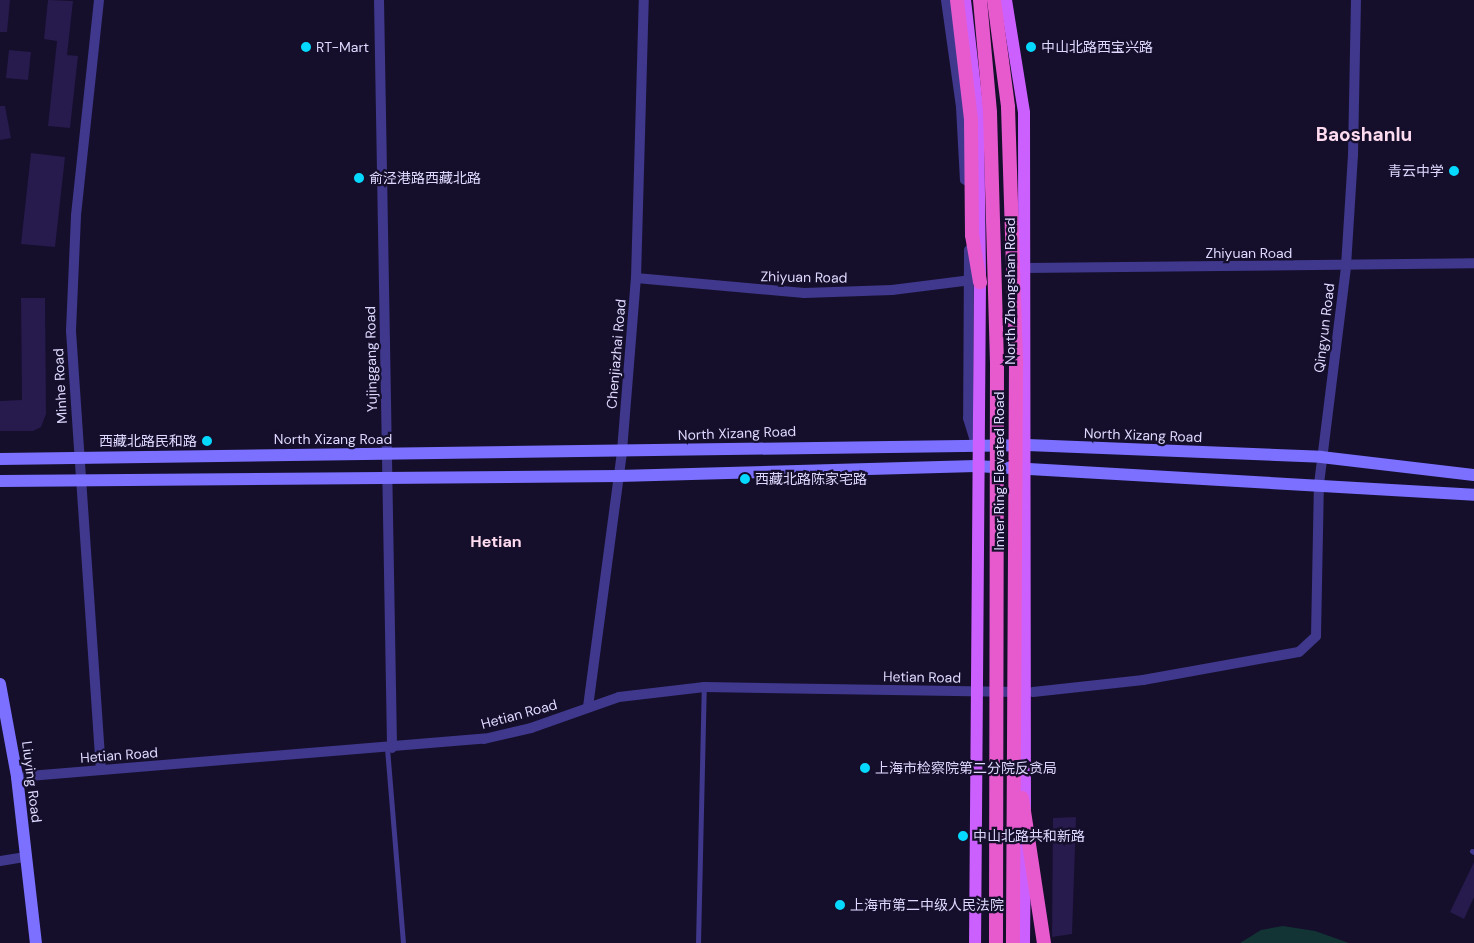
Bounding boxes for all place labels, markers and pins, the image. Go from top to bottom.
place label: RT-Mart [316,39,369,55]
place label: 中山北路西宝兴路 [1041,39,1153,55]
marker: RT-Mart [300,41,312,53]
marker: 中山北路西宝兴路 [1025,41,1037,53]
place label: 青云中学 [1388,163,1444,179]
marker: 青云中学 [1448,165,1460,177]
place label: 俞泾港路西藏北路 [369,170,481,186]
marker: 俞泾港路西藏北路 [353,172,365,184]
place label: 西藏北路民和路 [99,433,197,449]
marker: 西藏北路民和路 [201,435,213,447]
place label: 西藏北路陈家宅路 [755,471,867,487]
marker: 西藏北路陈家宅路 [739,473,751,485]
place label: 上海市检察院第二分院反贪局 [875,760,1057,776]
marker: 上海市检察院第二分院反贪局 [859,762,871,774]
place label: 中山北路共和新路 [973,828,1085,844]
marker: 中山北路共和新路 [957,830,969,842]
place label: 上海市第二中级人民法院 [850,897,1004,913]
marker: 上海市第二中级人民法院 [834,899,846,911]

